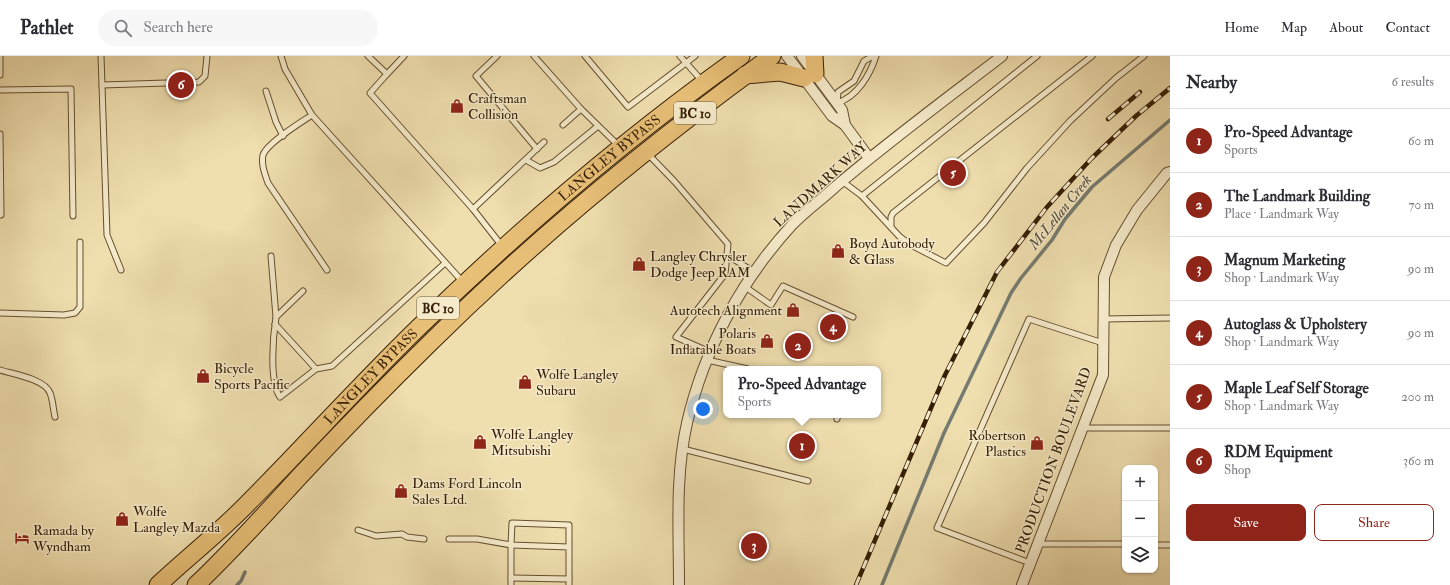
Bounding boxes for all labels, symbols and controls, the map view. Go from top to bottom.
search box [98,10,378,46]
text: Pathlet [20,16,74,40]
icon: search [112,17,134,39]
text: Search here [144,18,213,37]
text: Home [1224,19,1259,36]
text: Map [1281,19,1307,36]
text: About [1329,19,1363,36]
text: Contact [1385,19,1430,36]
pin: 6 [168,70,194,100]
text: Nearby [1186,72,1237,93]
text: 6 results [1391,74,1434,90]
place label: Craftsman Collision [468,90,527,123]
shop icon: Craftsman Collision [449,98,465,114]
road number: BC 10 [674,102,716,124]
street label: LANGLEY BYPASS [555,111,664,205]
text: Pro-Speed Advantage [1224,123,1353,142]
text: 1 [1197,133,1201,149]
text: 60 m [1408,133,1434,149]
street label: LANDMARK WAY [770,138,871,231]
text: Sports [1224,142,1258,158]
pin: 5 [940,158,966,188]
water label: McLellan Creek [1024,171,1096,254]
text: The Landmark Building [1224,187,1370,206]
text: 2 [1196,197,1202,213]
text: 70 m [1409,197,1434,213]
text: Place · Landmark Way [1224,206,1339,222]
place label: Boyd Autobody & Glass [849,235,935,268]
shop icon: Boyd Autobody & Glass [830,243,846,259]
place label: Langley Chrysler Dodge Jeep RAM [650,248,751,282]
text: Magnum Marketing [1224,251,1345,270]
shop icon: Langley Chrysler Dodge Jeep RAM [631,256,647,272]
text: 3 [1197,261,1202,277]
text: 90 m [1408,261,1434,277]
text: Shop · Landmark Way [1224,270,1339,286]
road number: BC 10 [417,297,459,319]
place label: Autotech Alignment [669,302,782,319]
shop icon: Autotech Alignment [785,302,801,318]
pin: 4 [820,312,846,342]
text: Autoglass & Upholstery [1224,315,1367,334]
street label: LANGLEY BYPASS [320,325,421,428]
place label: Polaris Inflatable Boats [670,325,756,358]
text: 4 [1195,325,1203,341]
text: 90 m [1408,325,1434,341]
pin: 2 [785,331,811,361]
shop icon: Polaris Inflatable Boats [759,333,775,349]
text: Shop · Landmark Way [1224,334,1339,350]
place label: Bicycle Sports Pacific [214,360,290,394]
street label: PRODUCTION BOULEVARD [1012,365,1095,556]
place label: Wolfe Langley Subaru [535,366,619,399]
popup [723,366,881,418]
shop icon: Bicycle Sports Pacific [195,368,211,384]
shop icon: Wolfe Langley Subaru [517,374,533,390]
text: Pro-Speed Advantage [738,375,866,394]
text: Maple Leaf Self Storage [1224,379,1369,398]
text: 5 [1196,389,1202,405]
text: 200 m [1401,389,1434,405]
text: Sports [738,394,771,410]
text: Shop · Landmark Way [1224,398,1339,414]
your location [693,399,713,419]
place label: Wolfe Langley Mitsubishi [490,426,574,459]
place label: Robertson Plastics [968,427,1026,460]
pin: 1 [789,431,815,461]
shop icon: Wolfe Langley Mitsubishi [472,434,488,450]
shop icon: Robertson Plastics [1029,435,1045,451]
text: RDM Equipment [1224,443,1333,462]
text: 6 [1196,453,1202,469]
text: 360 m [1403,453,1434,469]
text: Shop [1224,462,1251,478]
map controls [1122,465,1158,573]
button: + [1122,465,1158,501]
place label: Dams Ford Lincoln Sales Ltd. [412,475,522,508]
shop icon: Dams Ford Lincoln Sales Ltd. [393,483,409,499]
button: − [1122,501,1158,537]
place label: Wolfe Langley Mazda [132,503,220,537]
button: Save [1186,504,1306,541]
button: Share [1314,504,1434,541]
shop icon: Wolfe Langley Mazda [114,511,130,527]
place label: Ramada by Wyndham [32,522,95,556]
hotel icon: Ramada by Wyndham [14,530,30,546]
pin: 3 [741,531,767,561]
button: layers [1122,537,1158,573]

